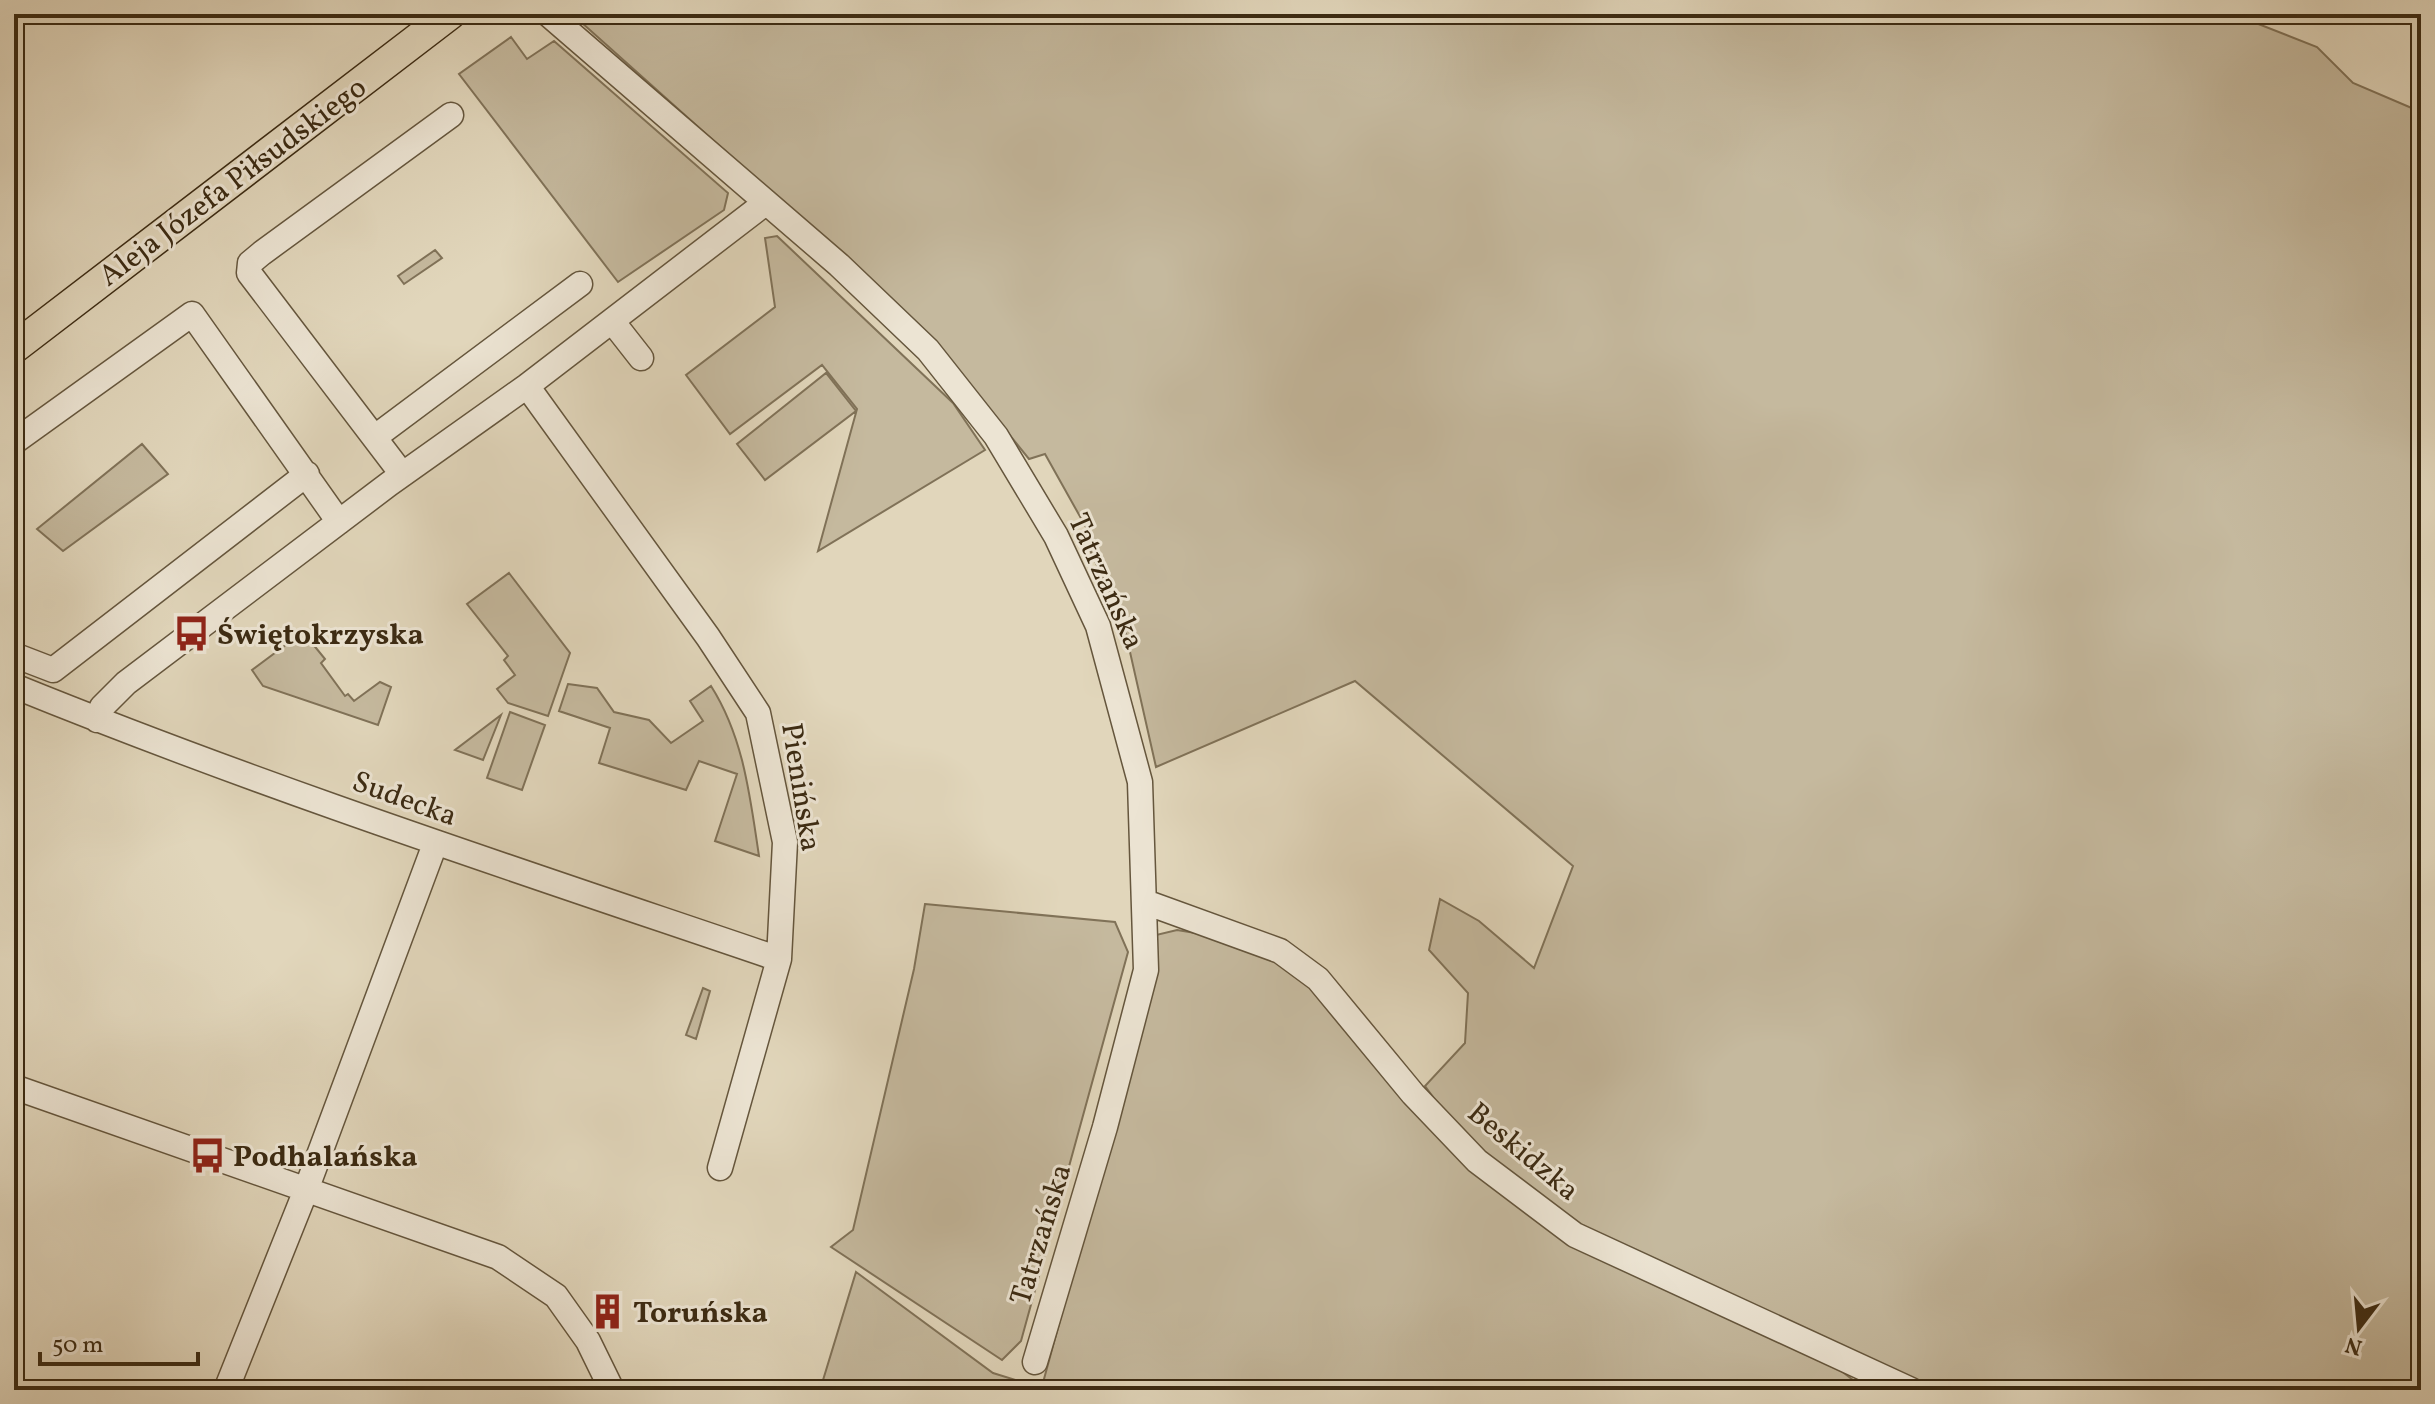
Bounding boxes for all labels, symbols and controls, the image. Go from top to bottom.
street label: Aleja Józefa Piłsudskiego [90,68,376,297]
street label: Tatrzańska [1056,507,1154,657]
bus stop icon: Świętokrzyska [172,615,210,653]
place label: Świętokrzyska [217,615,424,657]
street label: Pienińska [769,720,831,855]
street label: Sudecka [346,762,463,838]
street label: Beskidzka [1458,1093,1588,1212]
bus stop icon: Podhalańska [188,1137,226,1175]
place label: Podhalańska [233,1137,418,1179]
street label: Tatrzańska [1001,1159,1083,1310]
north arrow [2319,1288,2399,1368]
building icon: Toruńska [588,1293,626,1331]
place label: Toruńska [633,1293,768,1335]
scale bar [40,1316,198,1366]
text: N [2342,1328,2366,1362]
text: 50 m [52,1329,104,1363]

